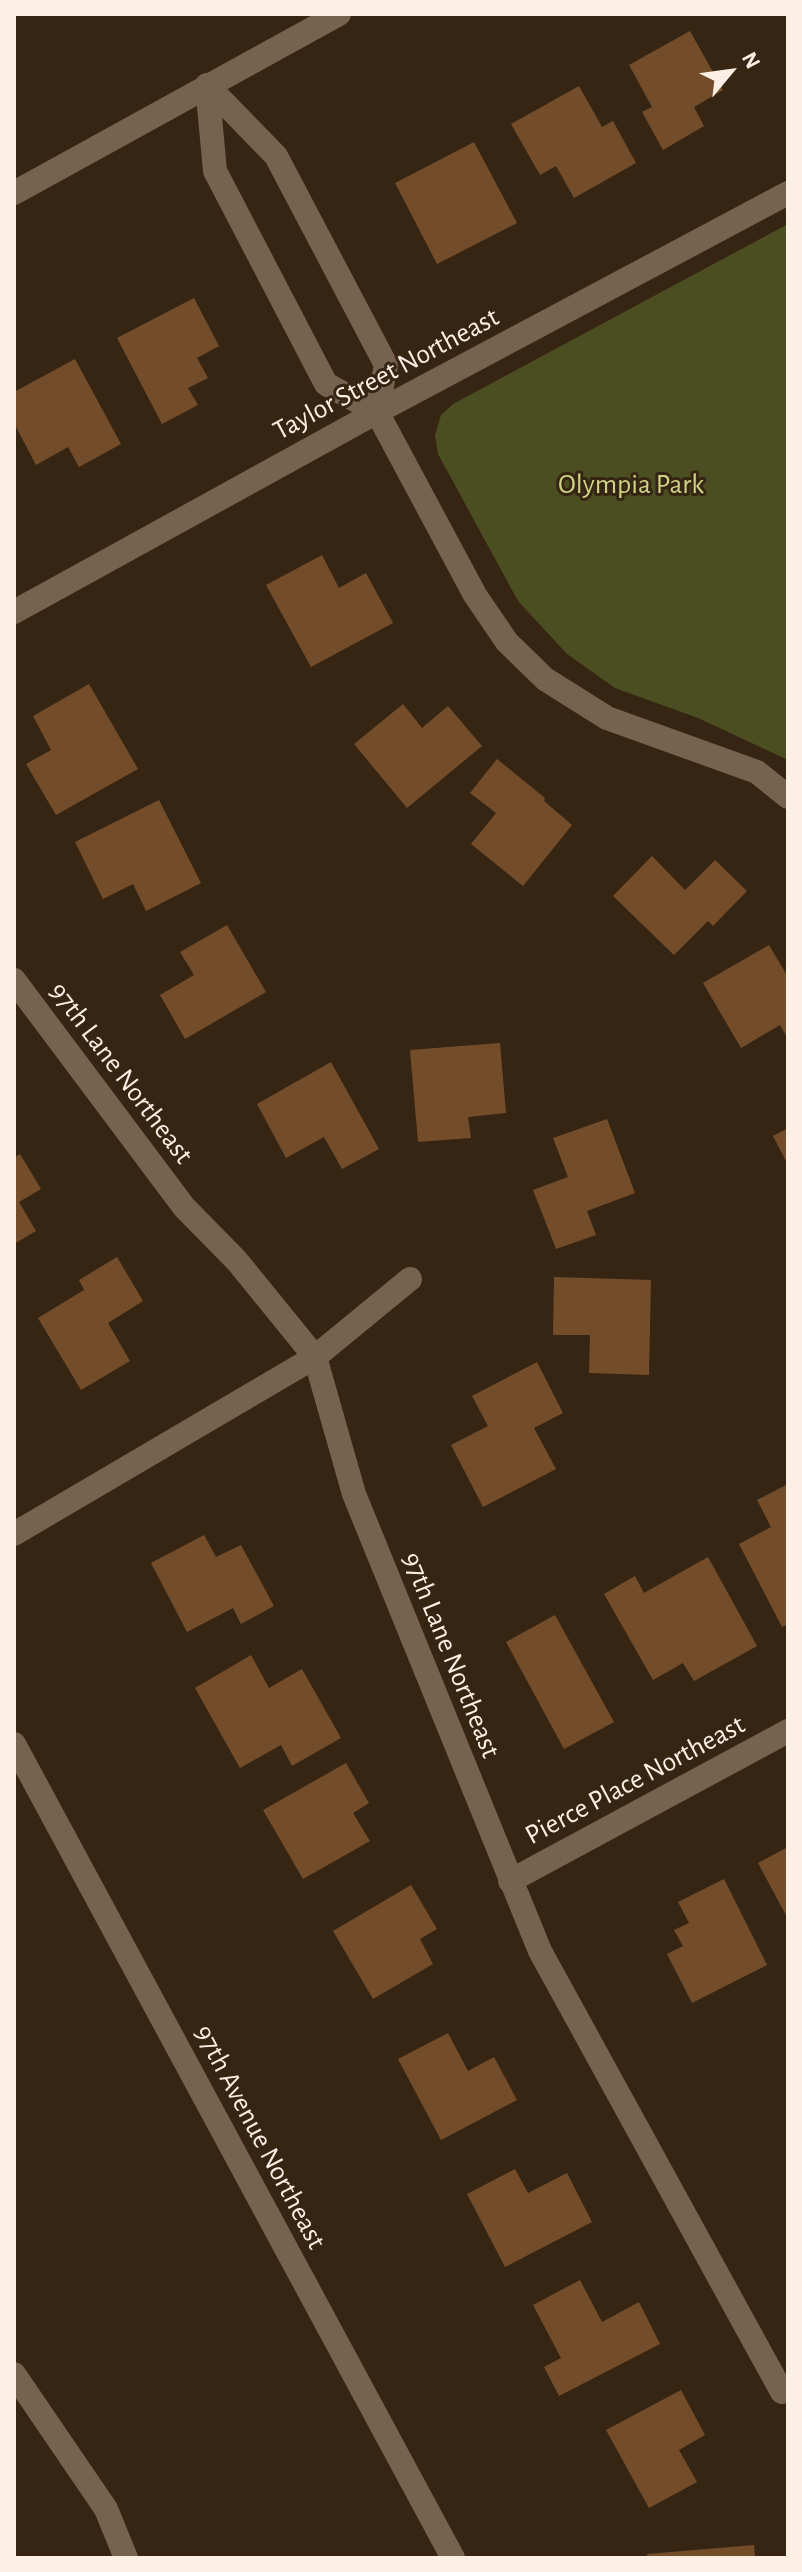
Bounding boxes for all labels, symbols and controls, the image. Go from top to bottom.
north arrow [690,32,770,112]
text: N [738,48,764,72]
street label: Taylor Street Northeast [267,300,505,448]
park label: Olympia Park [558,468,704,502]
street label: 97th Lane Northeast [42,975,200,1171]
street label: 97th Lane Northeast [394,1547,508,1763]
street label: Pierce Place Northeast [519,1708,751,1852]
street label: 97th Avenue Northeast [187,2019,333,2255]

